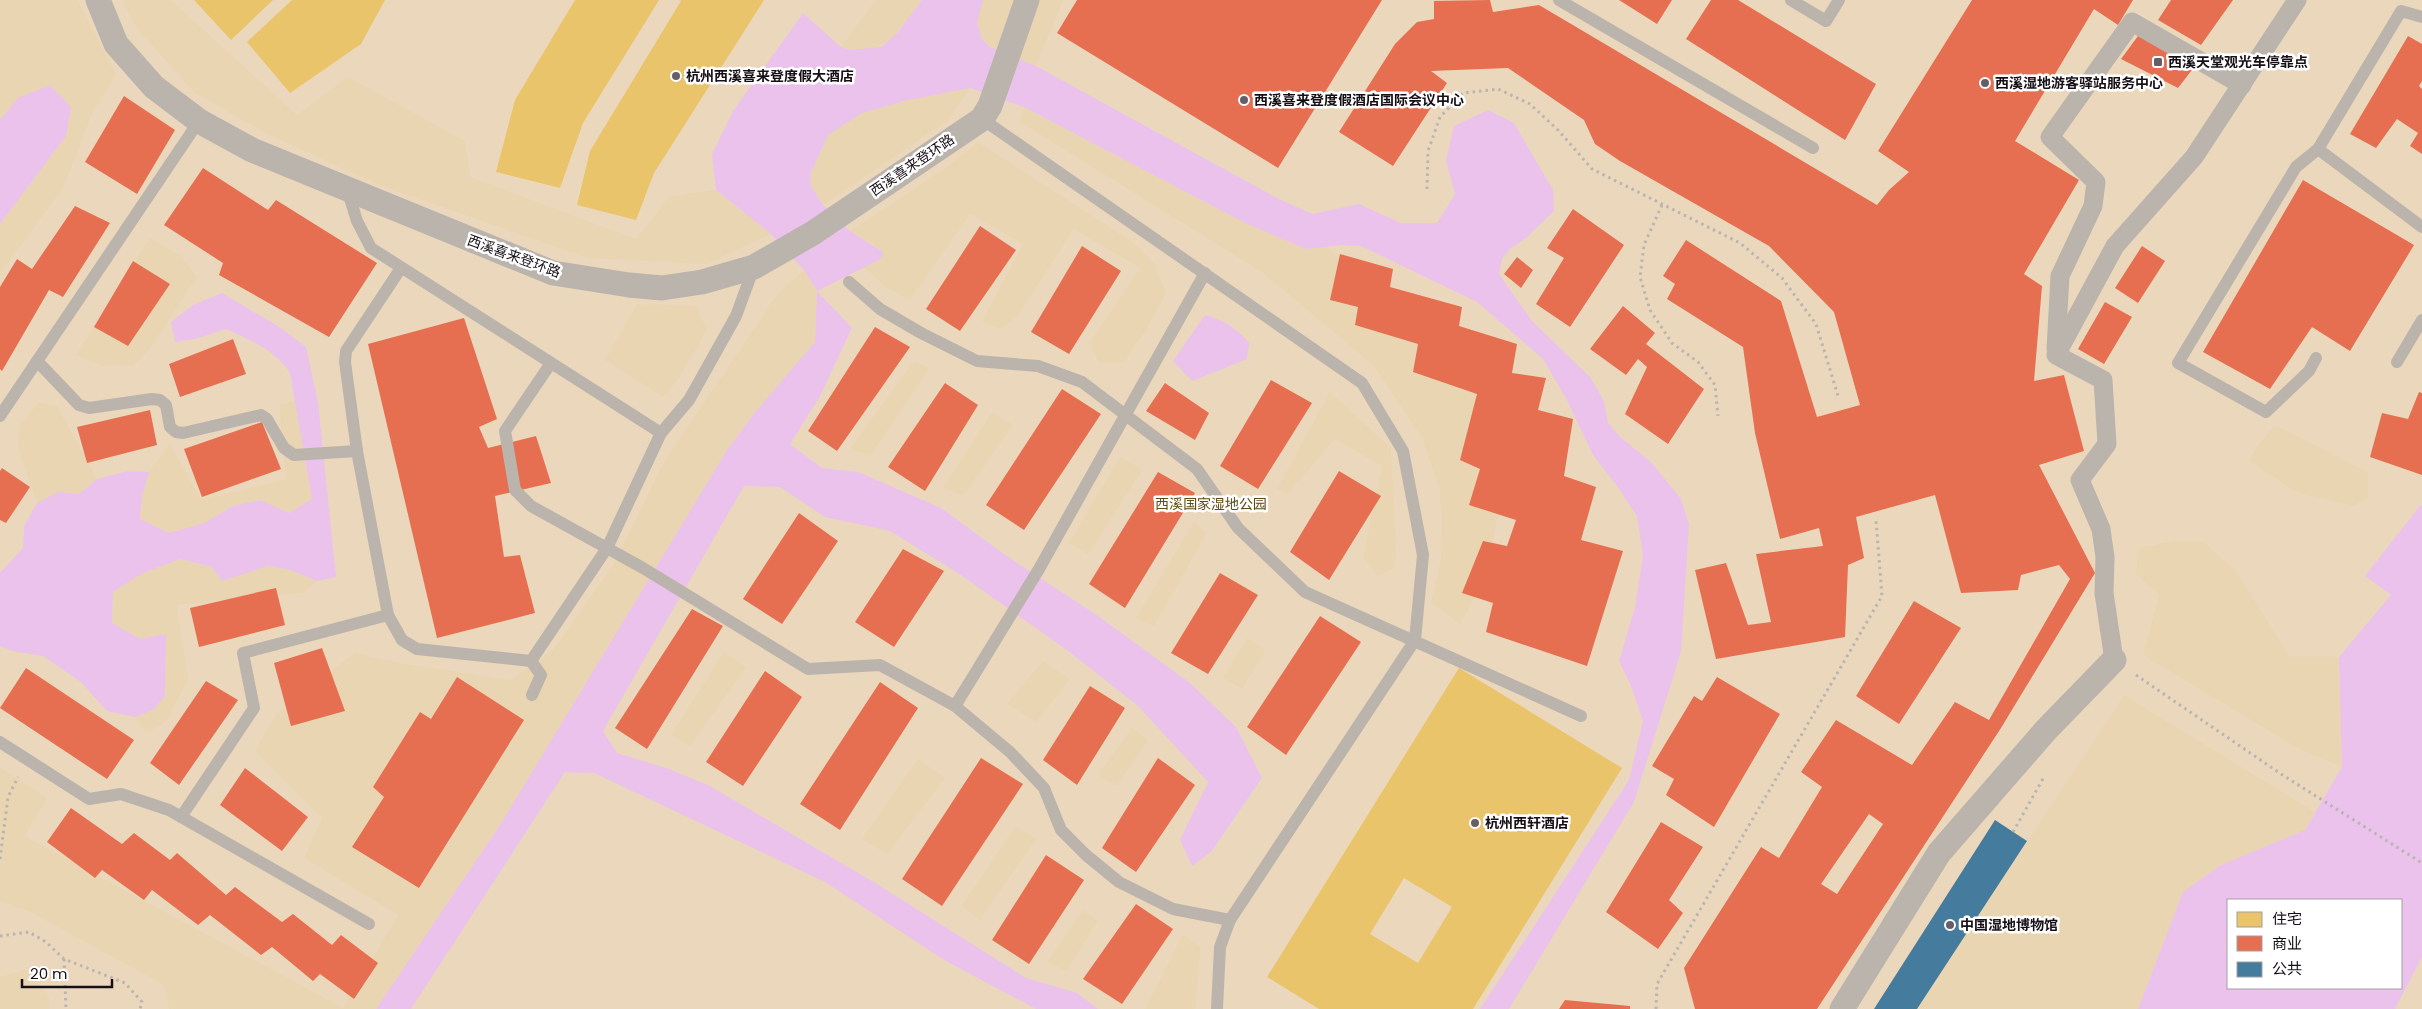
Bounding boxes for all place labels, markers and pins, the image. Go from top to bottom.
place label: 西溪天堂观光车停靠点 [2168,52,2308,72]
marker: 西溪天堂观光车停靠点 [2152,56,2164,68]
place label: 杭州西溪喜来登度假大酒店 [686,66,854,86]
marker: 杭州西溪喜来登度假大酒店 [670,70,682,82]
place label: 西溪湿地游客驿站服务中心 [1995,73,2163,93]
marker: 西溪湿地游客驿站服务中心 [1979,77,1991,89]
place label: 西溪喜来登度假酒店国际会议中心 [1254,90,1464,110]
marker: 西溪喜来登度假酒店国际会议中心 [1238,94,1250,106]
place label: 杭州西轩酒店 [1485,813,1569,833]
marker: 杭州西轩酒店 [1469,817,1481,829]
place label: 中国湿地博物馆 [1960,915,2058,935]
marker: 中国湿地博物馆 [1944,919,1956,931]

